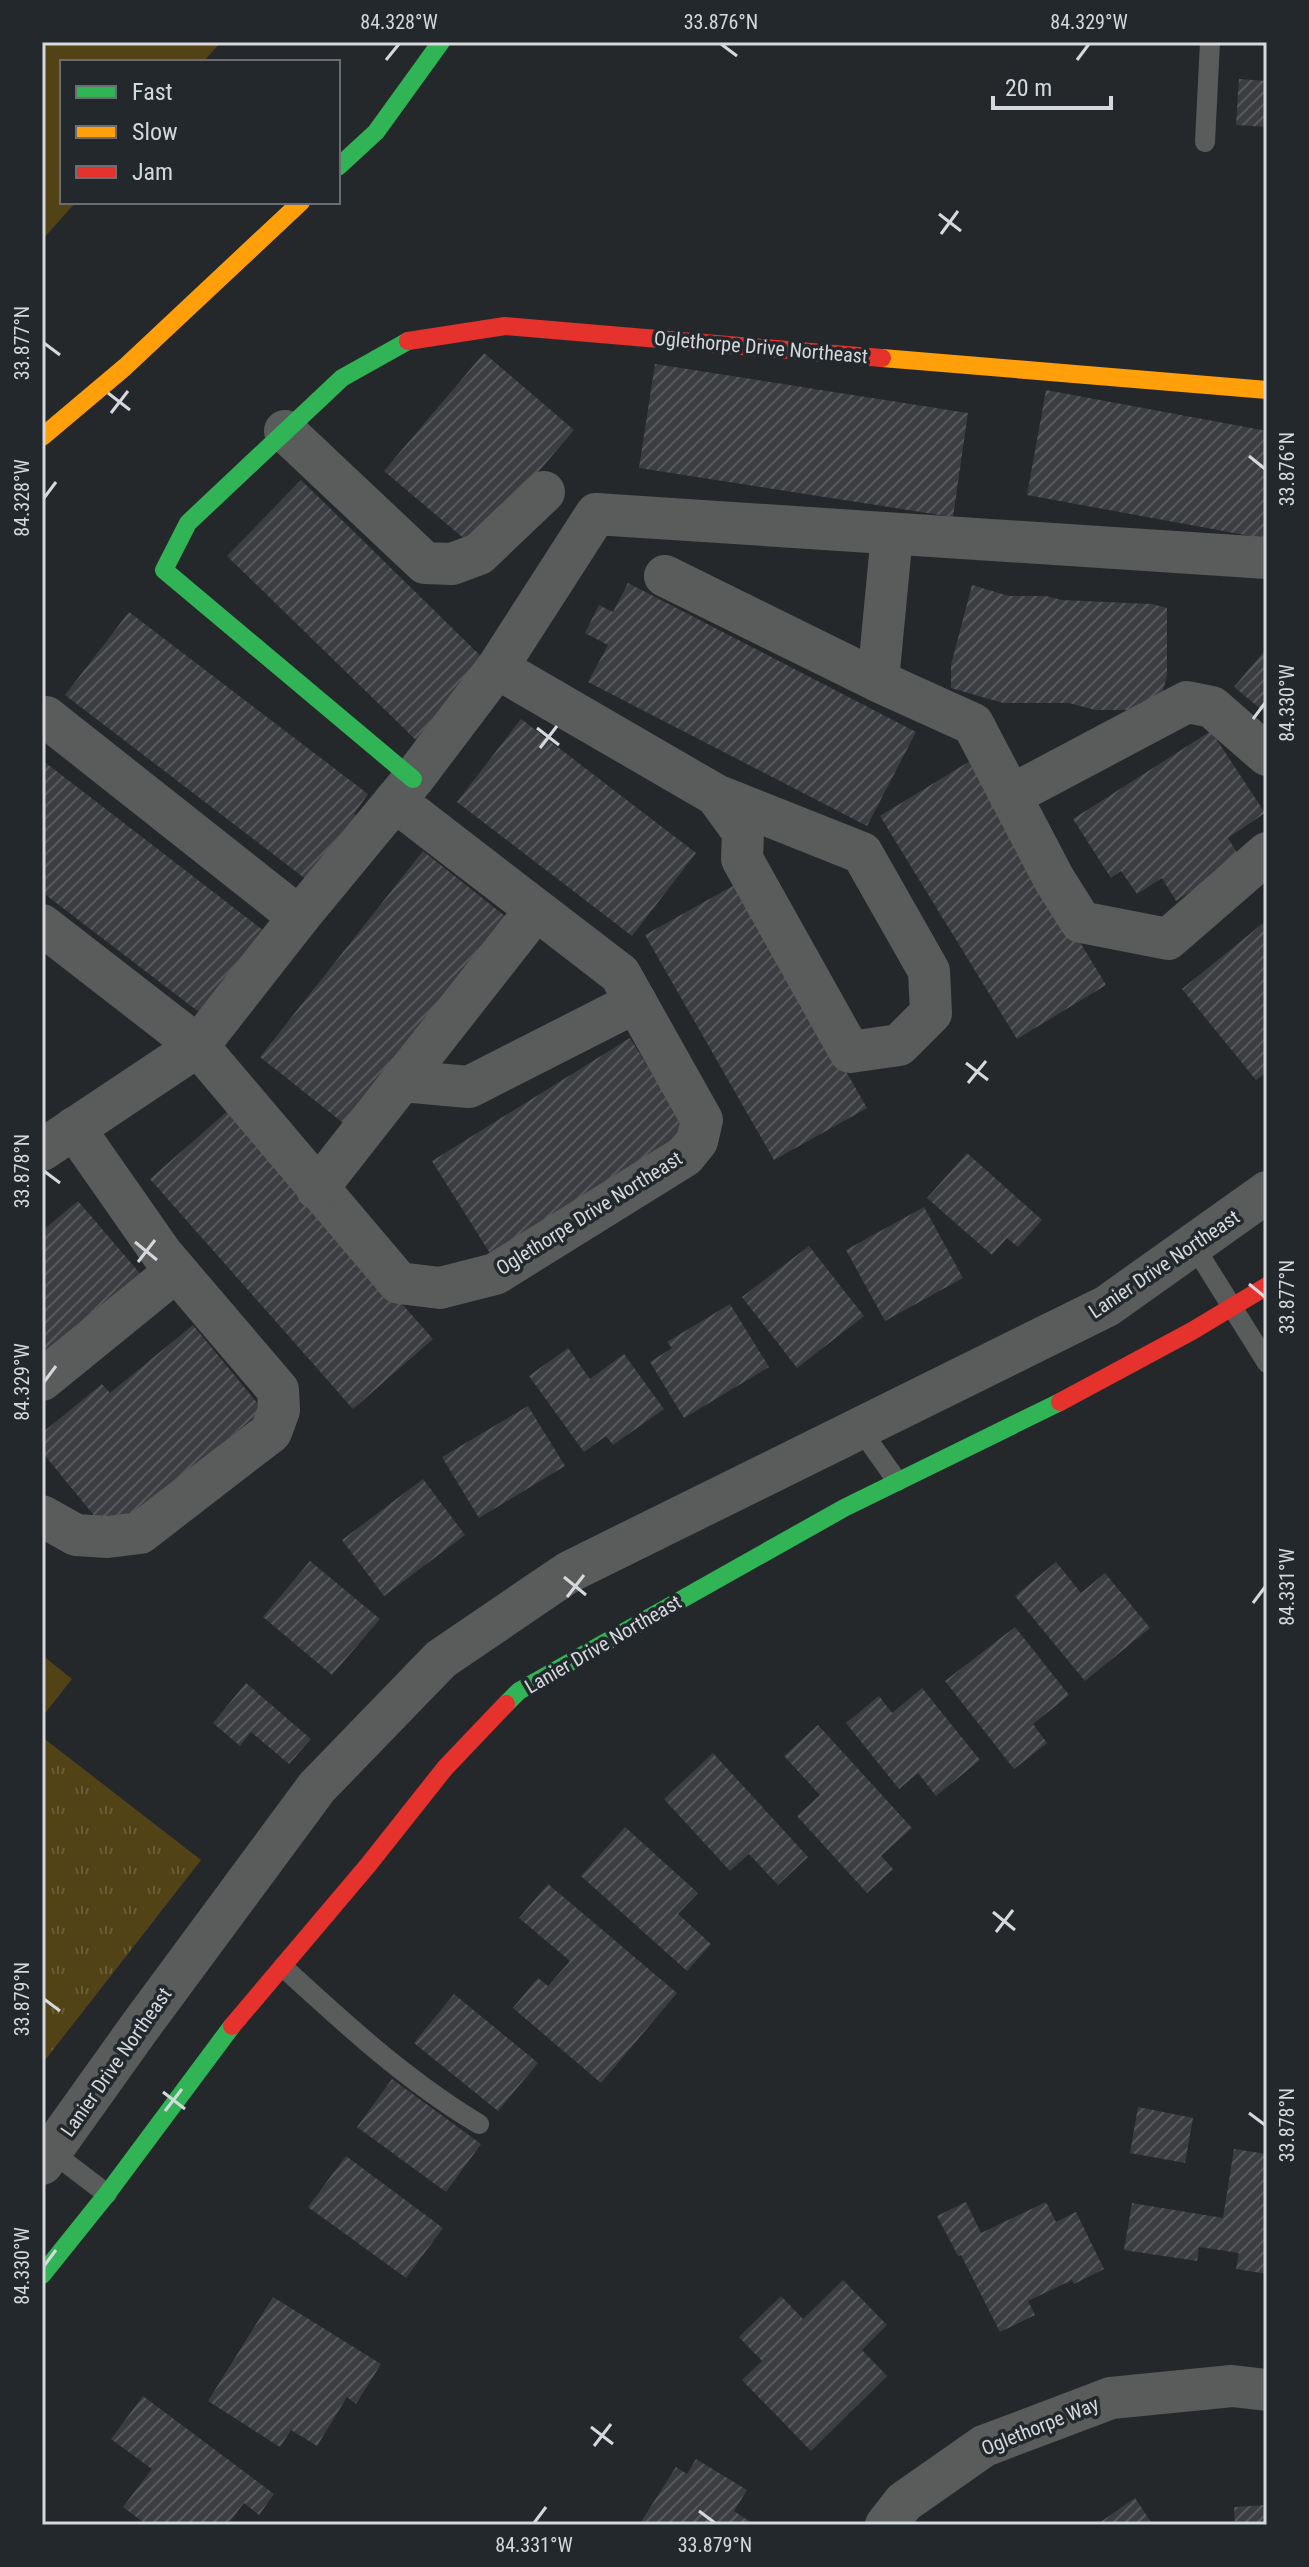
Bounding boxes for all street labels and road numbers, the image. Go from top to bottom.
street label: Oglethorpe Drive Northeast [653,326,869,368]
street label: Oglethorpe Drive Northeast [492,1146,686,1280]
street label: Lanier Drive Northeast [1084,1205,1244,1323]
street label: Lanier Drive Northeast [521,1589,685,1699]
street label: Lanier Drive Northeast [56,1983,176,2141]
street label: Oglethorpe Way [978,2392,1102,2460]

